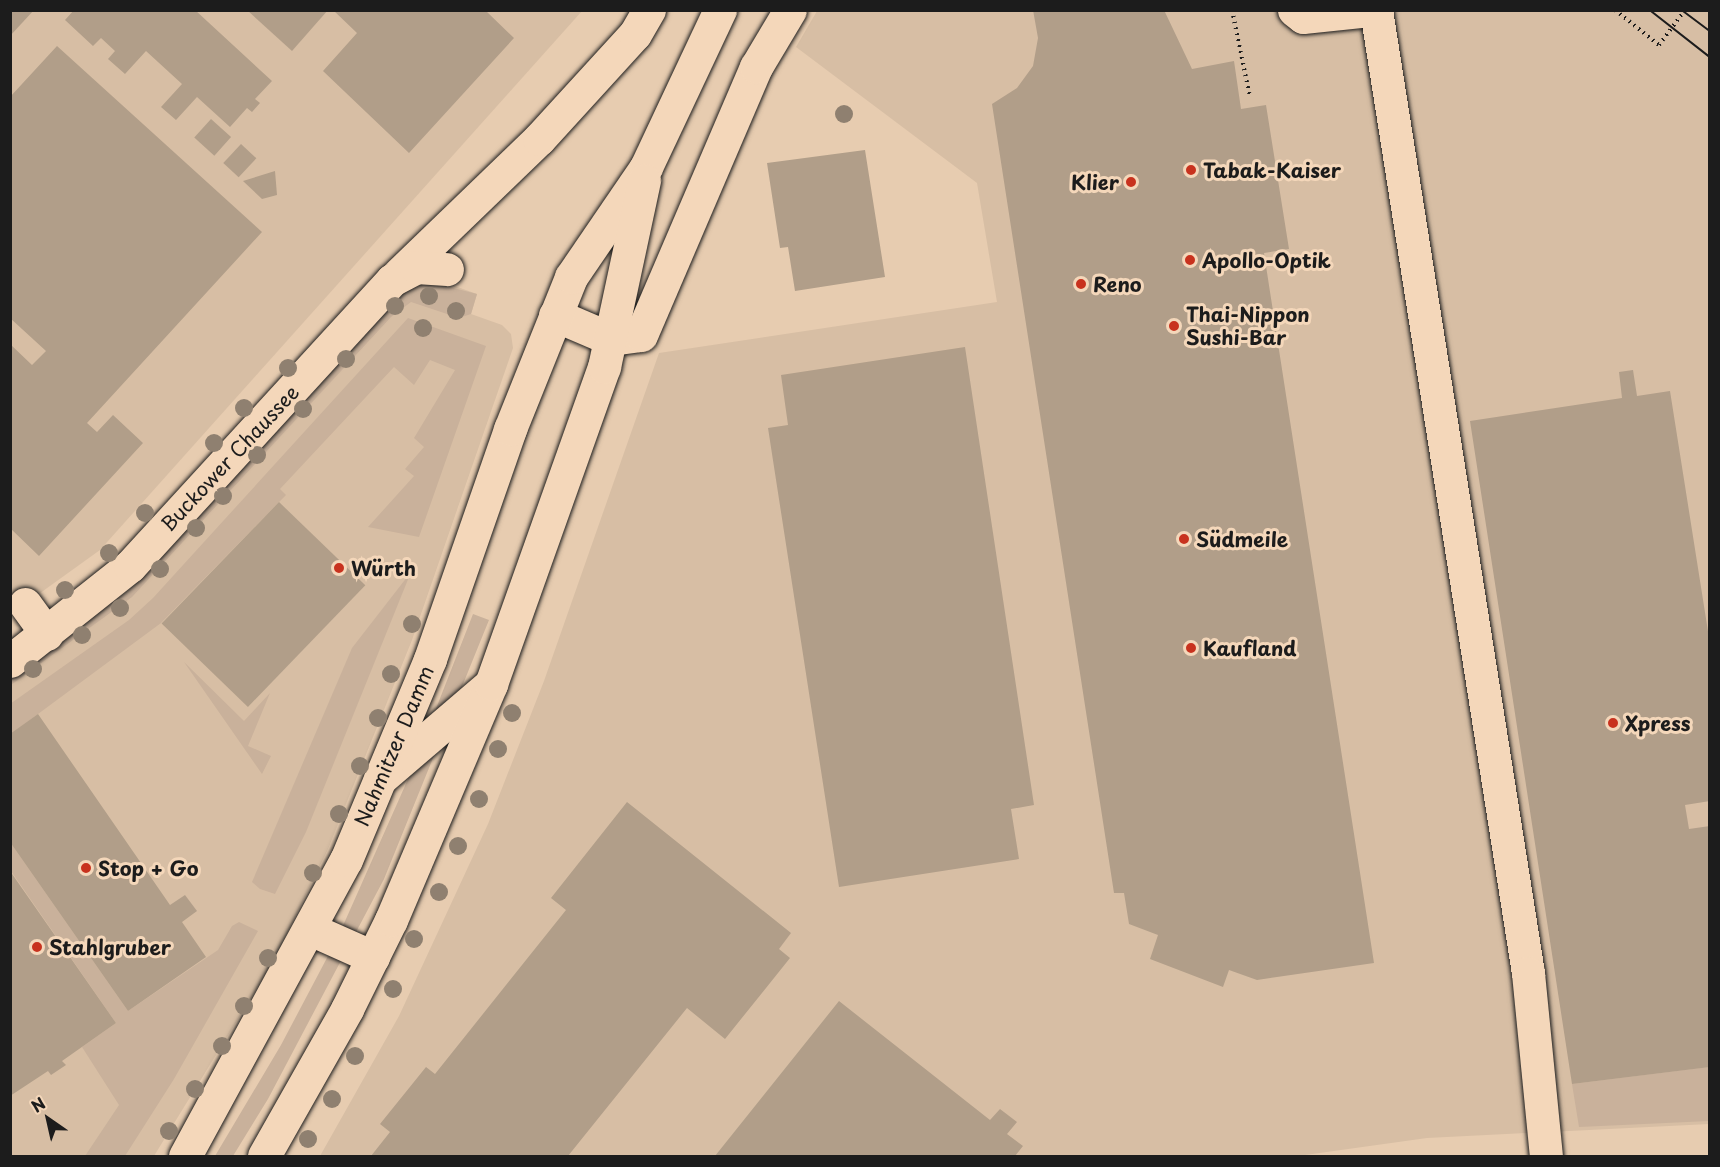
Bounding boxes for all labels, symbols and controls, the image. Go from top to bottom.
place label: Tabak-Kaiser [1203,158,1341,182]
marker: Tabak-Kaiser [1184,163,1198,177]
place label: Klier [1071,170,1119,194]
marker: Klier [1124,175,1138,189]
place label: Apollo-Optik [1202,248,1331,272]
marker: Apollo-Optik [1183,253,1197,267]
place label: Reno [1093,272,1142,296]
marker: Reno [1074,277,1088,291]
place label: Thai-Nippon Sushi-Bar [1186,302,1310,349]
marker: Thai-Nippon Sushi-Bar [1167,319,1181,333]
street label: Buckower Chaussee [156,380,304,536]
place label: Südmeile [1196,527,1288,551]
marker: Südmeile [1177,532,1191,546]
place label: Würth [351,556,416,580]
marker: Würth [332,561,346,575]
place label: Kaufland [1203,636,1297,660]
marker: Kaufland [1184,641,1198,655]
street label: Nahmitzer Damm [349,662,439,830]
place label: Xpress [1625,711,1690,735]
marker: Xpress [1606,716,1620,730]
place label: Stop + Go [98,856,198,880]
marker: Stop + Go [79,861,93,875]
place label: Stahlgruber [49,935,171,959]
marker: Stahlgruber [30,940,44,954]
north arrow [18,1089,78,1149]
text: N [26,1091,50,1118]

